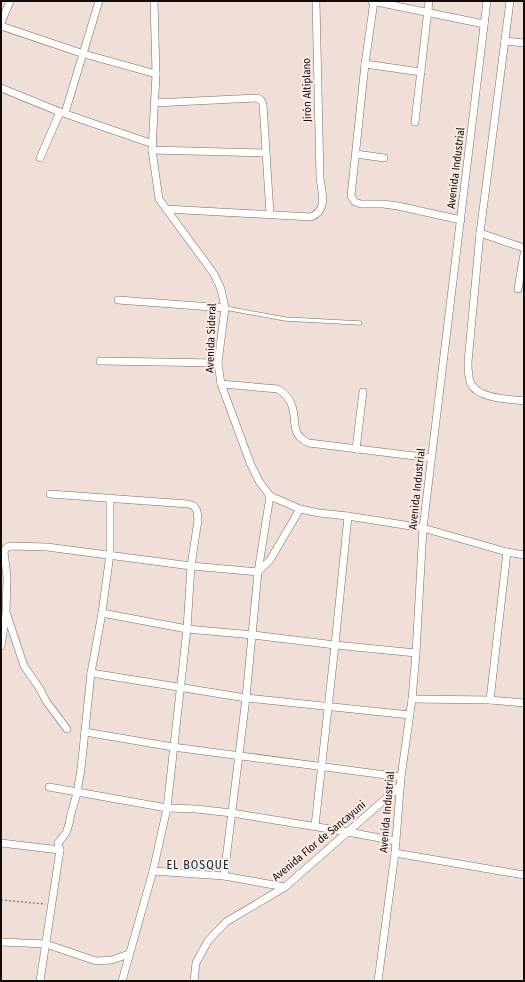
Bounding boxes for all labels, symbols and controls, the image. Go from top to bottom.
street label: Jirón Altiplano [300,58,314,122]
street label: Avenida Industrial [445,126,467,209]
street label: Avenida Sideral [203,303,219,373]
street label: Avenida Industrial [406,447,428,530]
street label: Avenida Industrial [377,771,397,853]
street label: Avenida Flor de Sancayuni [270,798,369,884]
district label: EL BOSQUE [166,858,230,872]

